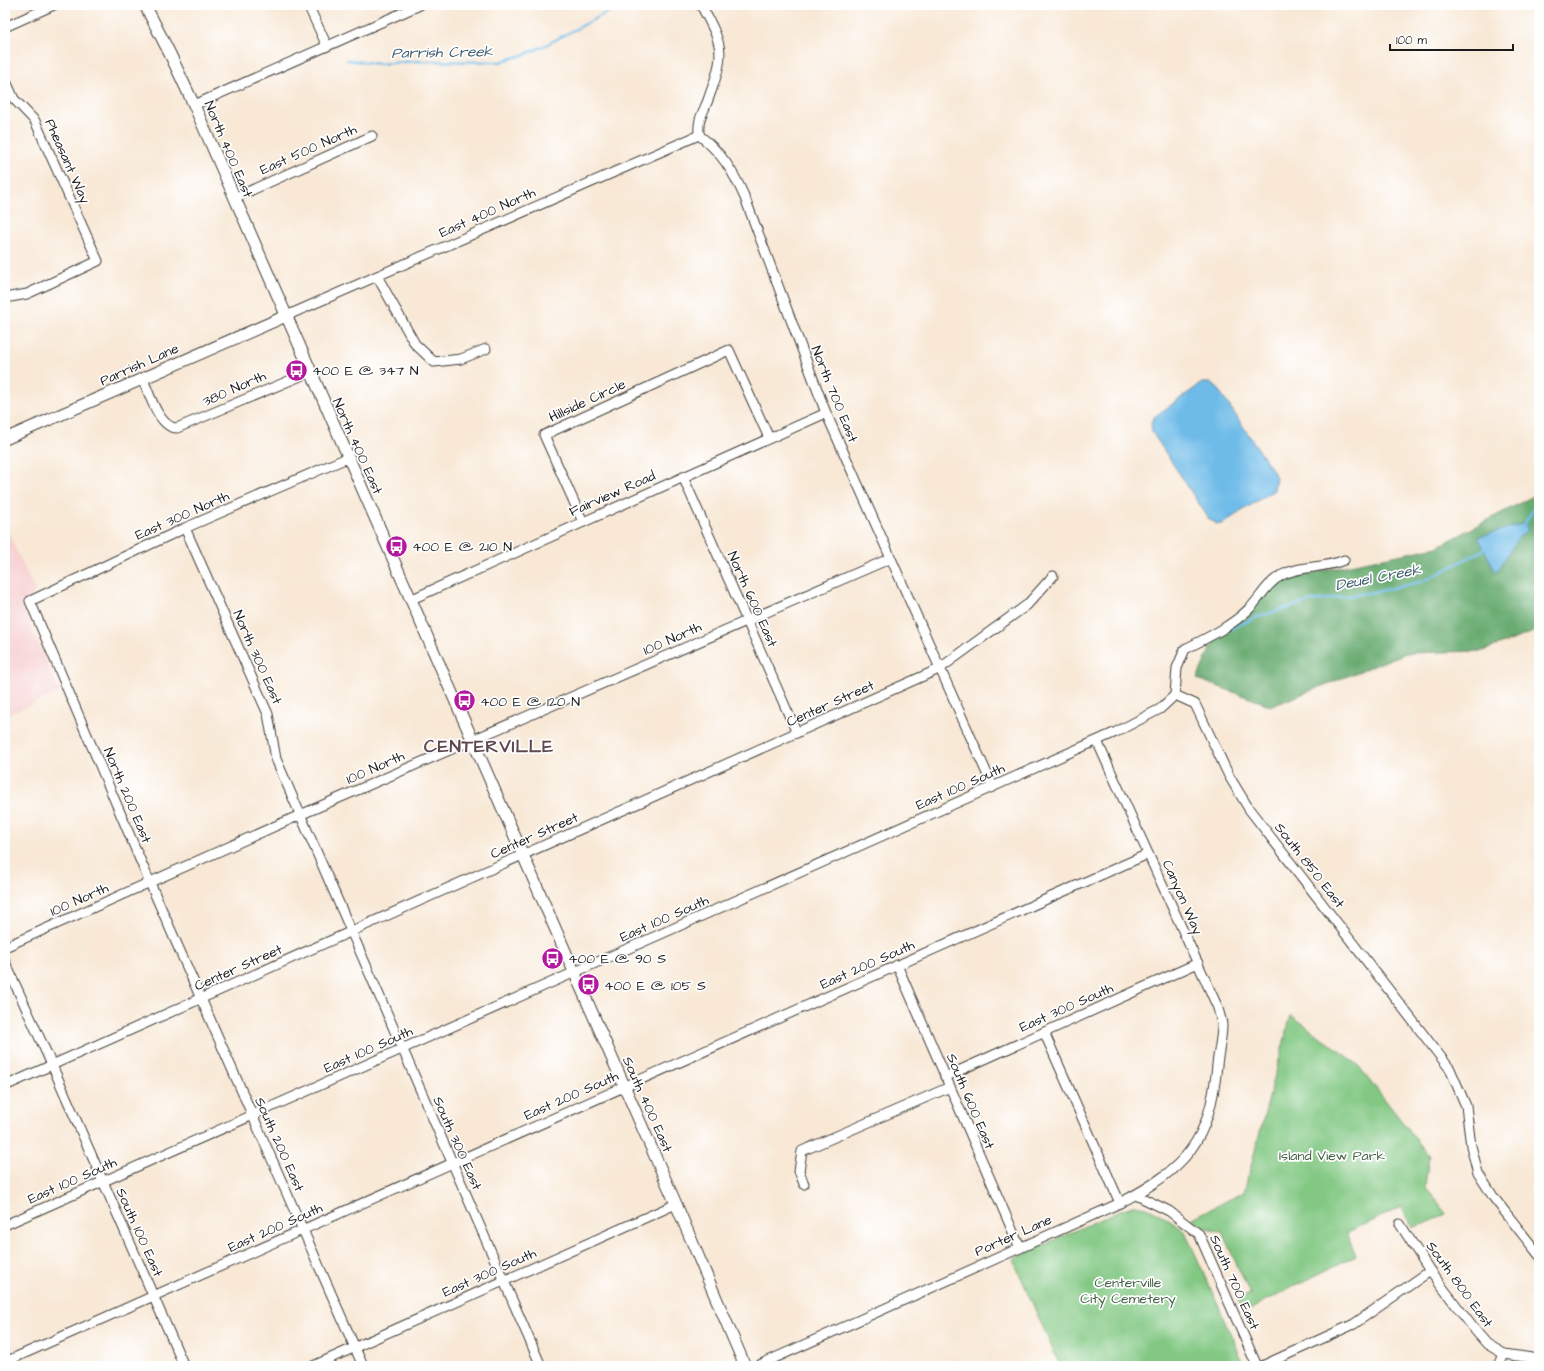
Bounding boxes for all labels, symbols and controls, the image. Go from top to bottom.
scale bar [1390,26,1513,52]
text: 100 m [1396,32,1427,49]
water label: Parrish Creek [391,41,494,64]
street label: North 400 East [199,98,258,201]
street label: Pheasant Way [39,116,95,207]
street label: East 500 North [257,120,360,180]
street label: East 400 North [436,183,539,243]
street label: Parrish Lane [97,338,182,391]
street label: North 700 East [806,343,863,446]
bus stop icon: 400 E @ 347 N [284,357,310,383]
place label: 400 E @ 347 N [312,361,419,381]
street label: 380 North [199,366,269,412]
street label: Hillside Circle [546,374,630,427]
street label: North 400 East [327,395,387,498]
street label: Fairview Road [566,466,659,522]
street label: East 300 North [132,486,233,546]
bus stop icon: 400 E @ 210 N [384,533,410,559]
place label: 400 E @ 210 N [412,537,512,557]
street label: North 600 East [722,548,782,651]
water label: Deuel Creek [1334,559,1423,596]
street label: North 300 East [227,607,287,708]
street label: 100 North [640,617,705,661]
street label: Center Street [783,675,878,732]
bus stop icon: 400 E @ 120 N [451,688,477,714]
place label: 400 E @ 120 N [480,692,580,712]
district label: CENTERVILLE [424,734,554,759]
street label: North 200 East [98,745,156,847]
street label: 100 North [343,746,408,790]
street label: East 100 South [913,758,1008,815]
street label: Center Street [487,807,582,864]
street label: South 850 East [1269,819,1349,913]
street label: Canyon Way [1157,857,1208,938]
street label: 100 North [47,878,112,922]
street label: East 100 South [617,890,712,947]
street label: East 200 South [817,935,918,995]
street label: Center Street [191,939,286,996]
bus stop icon: 400 E @ 90 S [540,945,566,971]
place label: 400 E @ 90 S [568,949,666,969]
bus stop icon: 400 E @ 105 S [575,972,601,998]
place label: 400 E @ 105 S [604,976,706,996]
street label: East 300 South [1016,978,1117,1038]
street label: East 100 South [321,1021,416,1078]
street label: South 600 East [941,1050,999,1153]
street label: South 400 East [617,1053,677,1156]
street label: East 200 South [521,1066,622,1126]
street label: South 300 East [427,1093,487,1194]
street label: South 200 East [249,1094,309,1195]
park label: Island View Park [1279,1146,1385,1166]
street label: East 100 South [25,1152,120,1209]
street label: South 100 East [111,1185,168,1280]
street label: East 200 South [225,1198,326,1258]
street label: Porter Lane [972,1210,1056,1262]
street label: South 700 East [1204,1232,1264,1333]
street label: South 800 East [1421,1237,1498,1332]
street label: East 300 South [439,1243,540,1303]
park label: Centerville City Cemetery [1080,1273,1176,1309]

